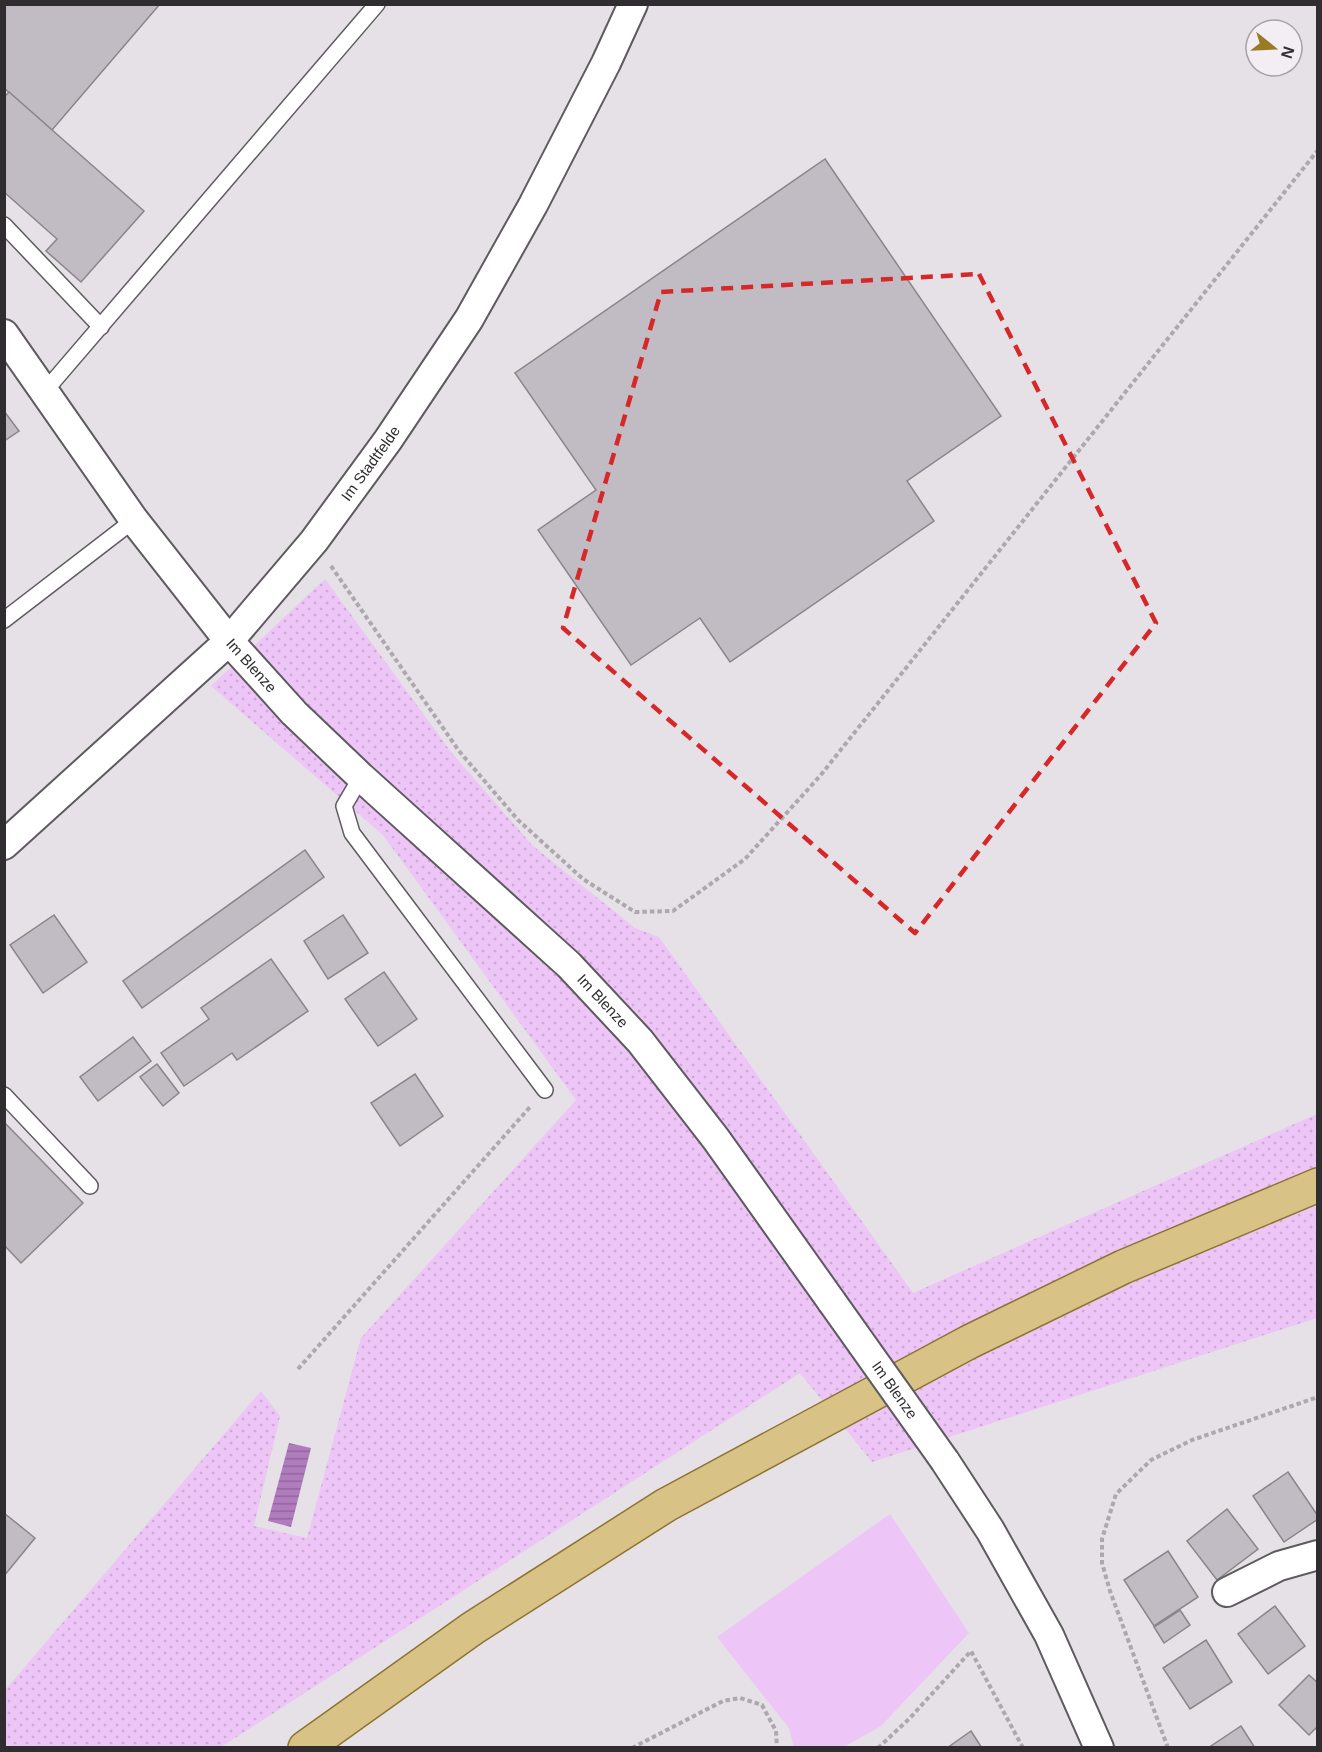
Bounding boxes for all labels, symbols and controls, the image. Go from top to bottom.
north arrow [1244,18,1304,78]
text: N [1278,44,1298,61]
street label: Im Stadtfelde [337,422,403,504]
street label: Im Blenze [223,635,280,696]
street label: Im Blenze [574,970,632,1031]
street label: Im Blenze [869,1358,921,1422]

